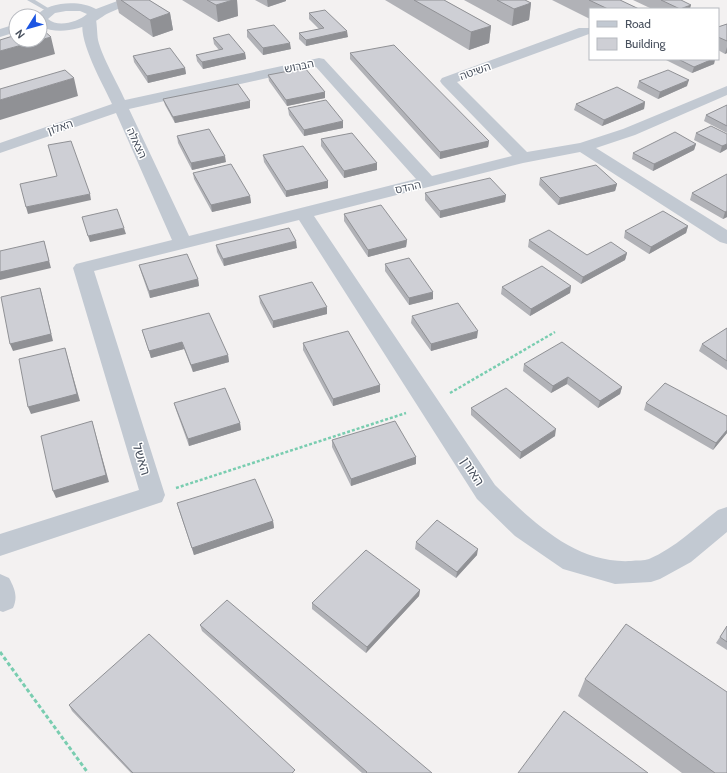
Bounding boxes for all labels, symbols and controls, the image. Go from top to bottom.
north arrow [8,8,48,48]
legend [589,8,719,60]
text: Road [625,16,651,31]
text: N [12,27,28,41]
text: Building [625,36,667,51]
street label: הברוש [283,56,315,76]
street label: השיטה [458,59,493,83]
street label: האלון [45,116,75,138]
street label: הצאלה [124,125,150,161]
street label: ההדס [394,177,423,197]
street label: האשל [130,441,154,477]
street label: האורן [458,454,488,488]

